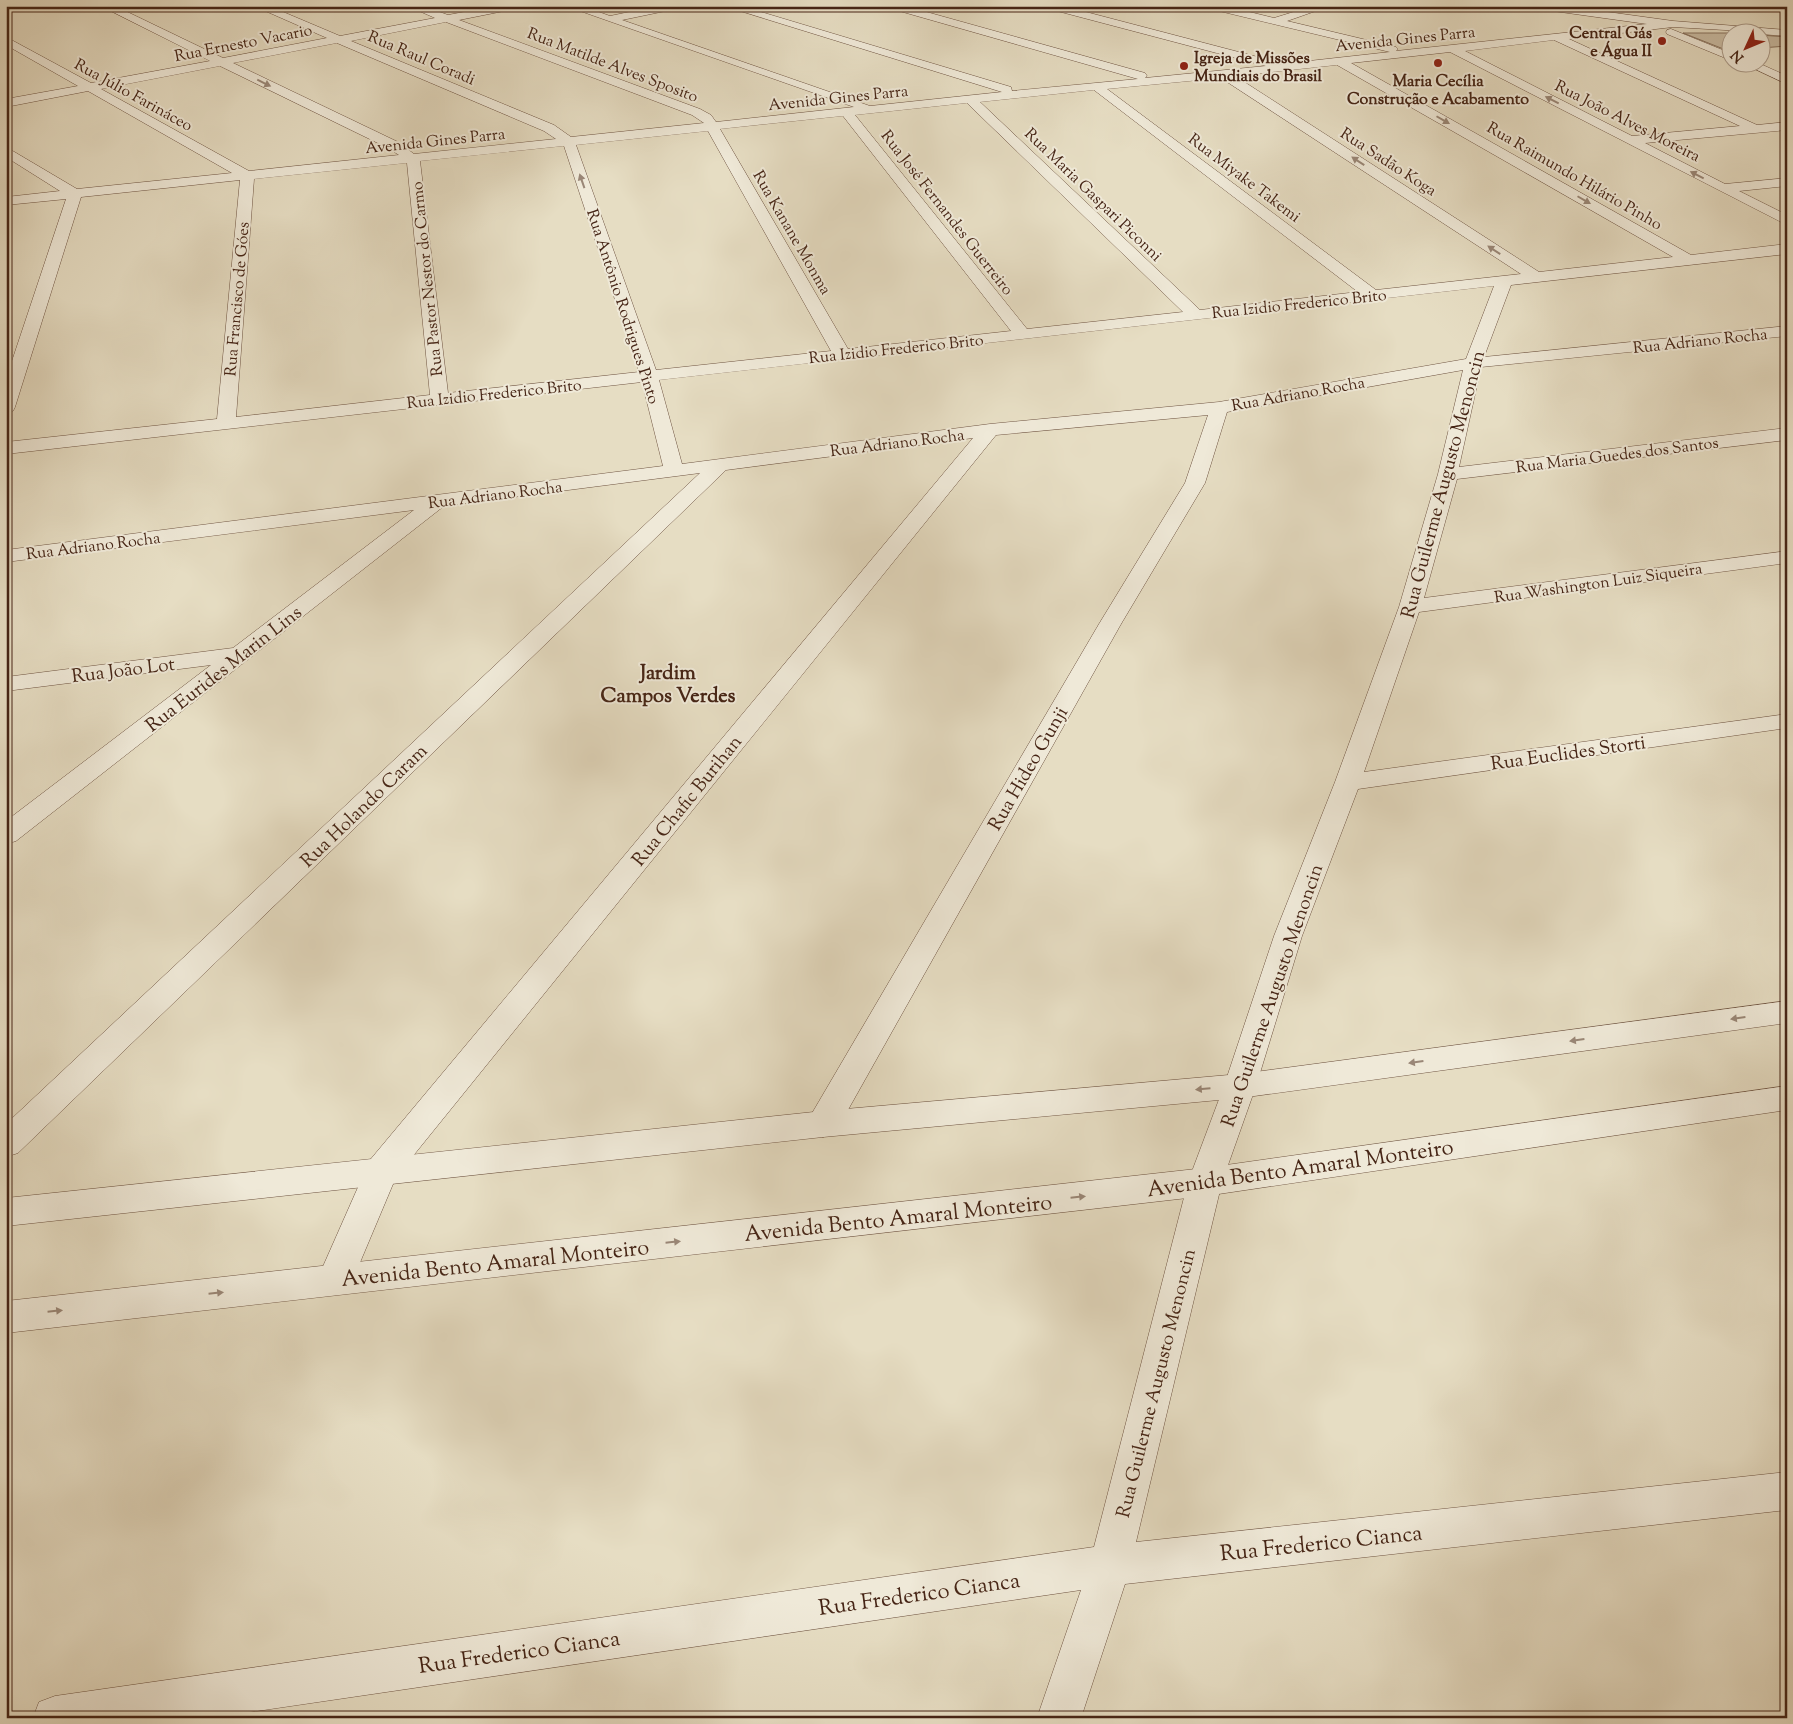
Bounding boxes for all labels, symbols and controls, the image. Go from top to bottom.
street label: Rua Ernesto Vacario [173,20,315,69]
street label: Avenida Gines Parra [1334,22,1477,59]
north arrow [1720,22,1770,72]
street label: Rua Matilde Alves Sposito [523,23,701,110]
place label: Central Gás e Água II [1569,23,1653,64]
street label: Rua Raul Coradi [364,26,479,92]
marker: Central Gás e Água II [1656,35,1668,47]
text: N [1727,45,1749,67]
place label: Igreja de Missões Mundiais do Brasil [1194,48,1323,89]
street label: Rua Júlio Farináceo [69,54,196,138]
marker: Maria Cecília Construção e Acabamento [1432,57,1444,69]
marker: Igreja de Missões Mundiais do Brasil [1178,60,1190,72]
place label: Maria Cecília Construção e Acabamento [1347,71,1529,112]
street label: Rua João Alves Moreira [1550,76,1704,169]
one-way arrow [257,80,271,88]
street label: Avenida Gines Parra [767,81,910,118]
one-way arrow [1545,96,1559,104]
one-way arrow [1436,116,1450,125]
street label: Rua Raimundo Hilário Pinho [1482,117,1666,237]
street label: Rua Sadão Koga [1335,123,1441,203]
street label: Avenida Gines Parra [364,124,507,161]
street label: Rua Maria Gaspari Piconni [1018,124,1167,268]
street label: Rua José Fernandes Guerreiro [874,126,1018,301]
street label: Rua Miyake Takemi [1182,129,1305,229]
one-way arrow [1351,157,1365,166]
street label: Rua Kanane Monma [746,167,836,300]
one-way arrow [1689,171,1704,179]
one-way arrow [578,173,586,188]
street label: Rua Pastor Nestor do Carmo [407,180,450,377]
one-way arrow [1578,196,1591,205]
street label: Rua Antônio Rodrigues Pinto [579,206,664,407]
street label: Rua Francisco de Góes [220,221,257,377]
one-way arrow [1488,245,1501,255]
street label: Rua Izidio Frederico Brito [1211,285,1388,326]
street label: Rua Adriano Rocha [1632,324,1769,361]
street label: Rua Izidio Frederico Brito [808,330,985,371]
street label: Rua Guilerme Augusto Menoncin [1396,348,1493,622]
street label: Rua Adriano Rocha [1230,372,1368,419]
street label: Rua Izidio Frederico Brito [406,375,583,416]
street label: Rua Adriano Rocha [829,425,966,464]
street label: Rua Maria Guedes dos Santos [1515,433,1720,480]
street label: Rua Adriano Rocha [427,477,564,516]
street label: Rua Adriano Rocha [25,528,162,567]
street label: Rua Washington Luiz Siqueira [1493,558,1704,610]
street label: Rua Eurides Marin Lins [141,600,308,740]
street label: Rua João Lot [70,652,177,691]
district label: Jardim Campos Verdes [601,660,736,712]
street label: Rua Hideo Gunji [983,702,1076,836]
street label: Rua Chafic Burihan [627,730,749,873]
street label: Rua Euclides Storti [1489,730,1648,779]
street label: Rua Holando Caram [295,739,435,875]
street label: Rua Guilerme Augusto Menoncin [1216,861,1331,1131]
one-way arrow [1730,1015,1746,1023]
one-way arrow [1569,1036,1585,1044]
one-way arrow [1408,1058,1424,1066]
one-way arrow [1195,1085,1211,1093]
street label: Avenida Bento Amaral Monteiro [1145,1133,1456,1207]
street label: Avenida Bento Amaral Monteiro [743,1188,1054,1252]
one-way arrow [1071,1193,1087,1201]
street label: Avenida Bento Amaral Monteiro [340,1233,651,1297]
one-way arrow [666,1238,682,1246]
street label: Rua Guilerme Augusto Menoncin [1111,1246,1204,1521]
one-way arrow [208,1289,224,1297]
one-way arrow [47,1307,63,1315]
street label: Rua Frederico Cianca [1219,1518,1424,1572]
street label: Rua Frederico Cianca [817,1566,1022,1626]
street label: Rua Frederico Cianca [417,1624,622,1684]

